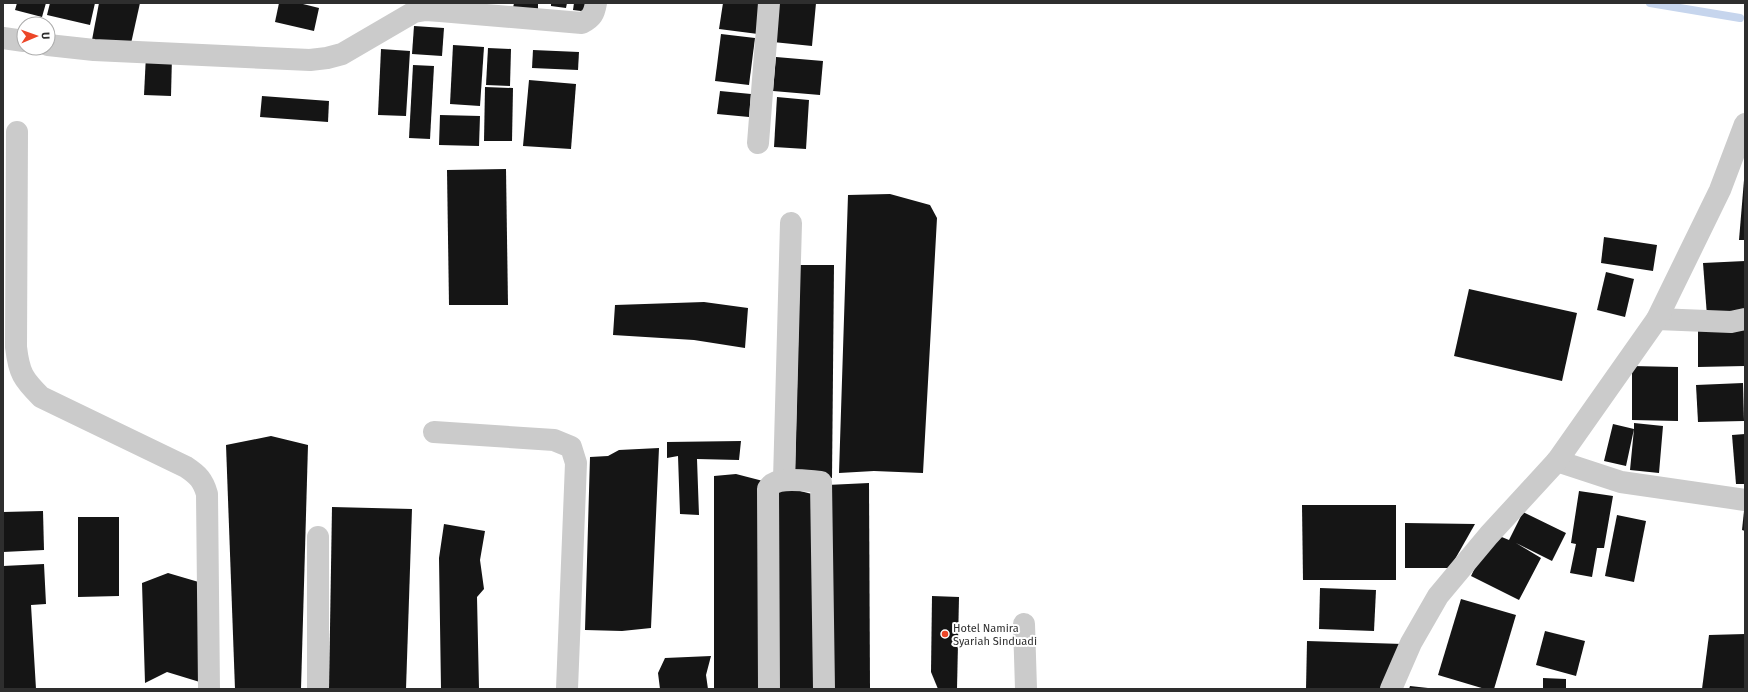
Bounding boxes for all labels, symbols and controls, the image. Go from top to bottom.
north arrow [16,16,56,56]
text: U [39,32,52,39]
place label: Hotel Namira Syariah Sinduadi [953,622,1037,648]
marker: Hotel Namira Syariah Sinduadi [940,629,950,639]

